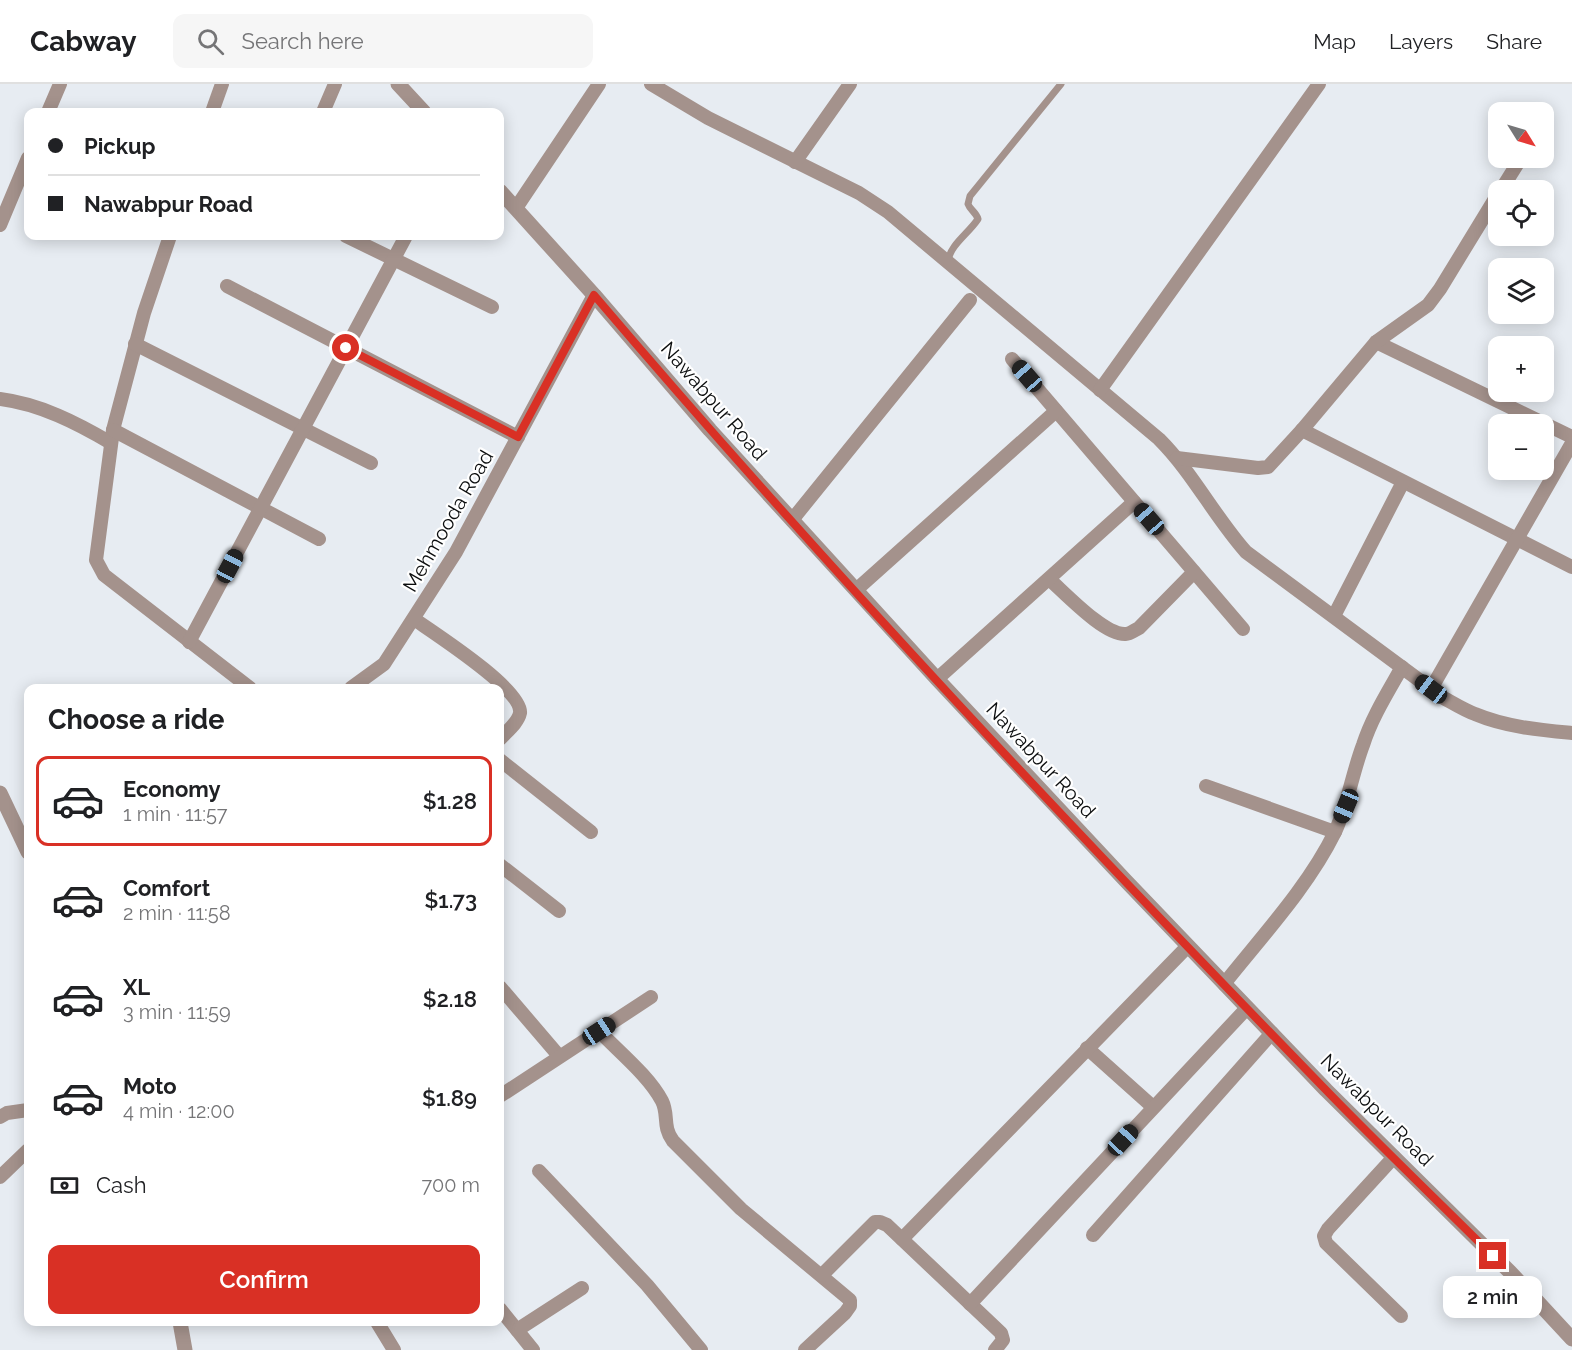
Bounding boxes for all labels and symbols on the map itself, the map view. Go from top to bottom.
north arrow [1488,102,1554,168]
route start [332,334,359,361]
street label: Nawabpur Road [656,337,772,465]
car [1008,357,1046,395]
street label: Mehmooda Road [398,446,498,596]
car [1130,500,1168,538]
car [214,546,246,586]
car [1411,671,1451,707]
street label: Nawabpur Road [981,697,1101,823]
car [1331,786,1361,826]
car [579,1014,619,1048]
street label: Nawabpur Road [1316,1049,1438,1171]
car [1104,1121,1142,1159]
route end [1479,1242,1506,1269]
callout: 2 min [1444,1277,1543,1319]

